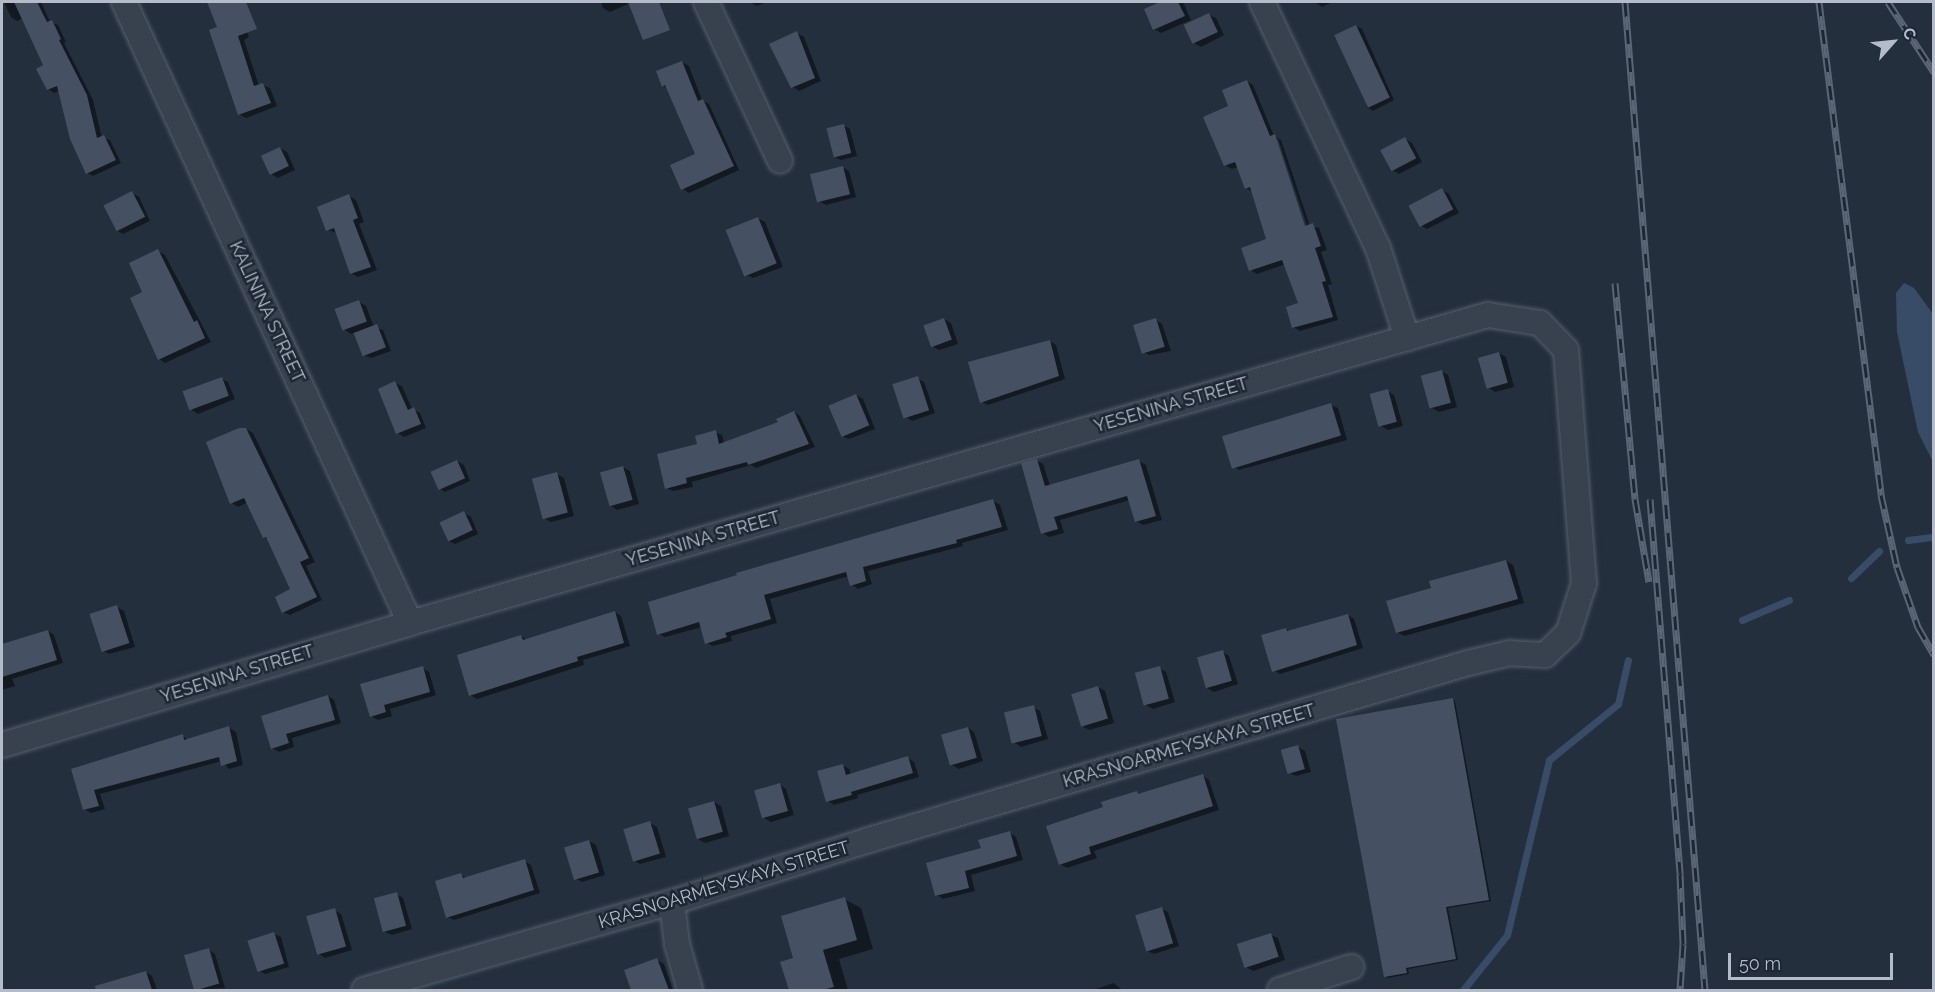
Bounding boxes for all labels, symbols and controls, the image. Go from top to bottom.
north arrow [1863,12,1923,72]
text: С [1899,24,1920,43]
street label: KALININA STREET [225,238,309,386]
street label: YESENINA STREET [1091,373,1251,437]
street label: YESENINA STREET [623,507,783,571]
street label: YESENINA STREET [157,640,317,708]
street label: KRASNOARMEYSKAYA STREET [1060,700,1318,792]
street label: KRASNOARMEYSKAYA STREET [596,836,852,934]
scale bar [1731,941,1896,979]
text: 50 m [1739,953,1781,974]

